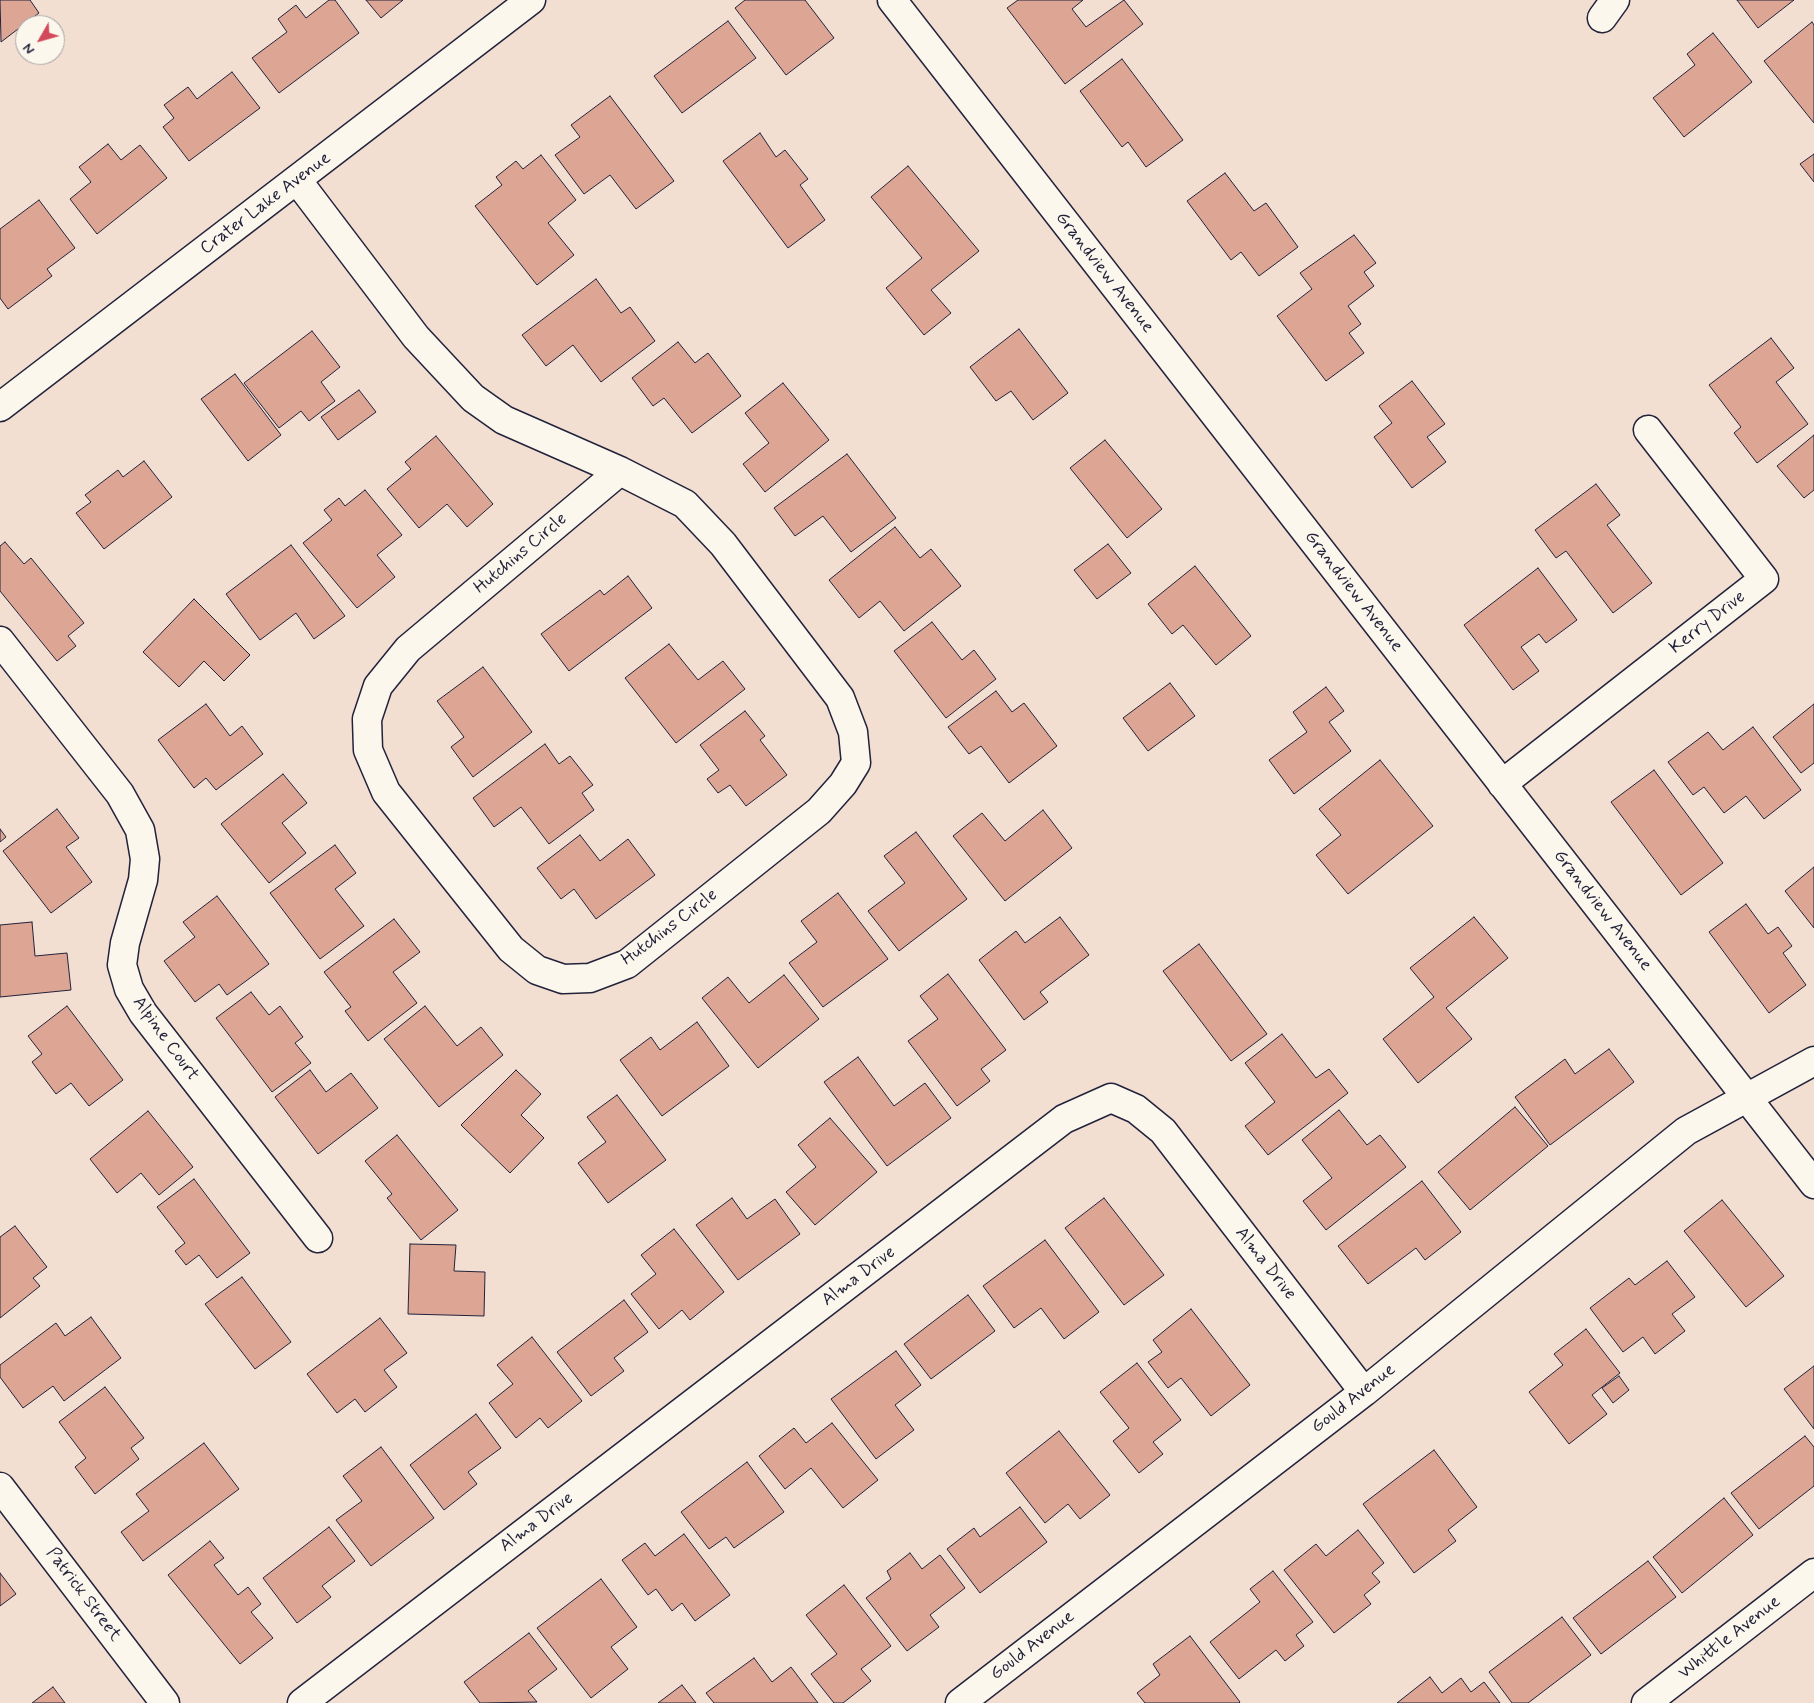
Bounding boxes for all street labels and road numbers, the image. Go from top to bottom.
street label: Crater Lake Avenue [197,148,335,260]
street label: Grandview Avenue [1050,208,1158,338]
street label: Hutchins Circle [470,509,572,599]
street label: Grandview Avenue [1299,527,1407,657]
street label: Kerry Drive [1666,587,1750,659]
street label: Grandview Avenue [1548,846,1656,976]
street label: Hutchins Circle [618,885,722,971]
street label: Alpine Court [127,993,203,1085]
street label: Alma Drive [1230,1223,1300,1305]
street label: Alma Drive [818,1242,900,1312]
street label: Gould Avenue [1308,1359,1400,1439]
street label: Alma Drive [496,1488,578,1558]
street label: Patrick Street [41,1544,125,1646]
street label: Whittle Avenue [1675,1592,1785,1684]
street label: Gould Avenue [987,1606,1079,1686]

